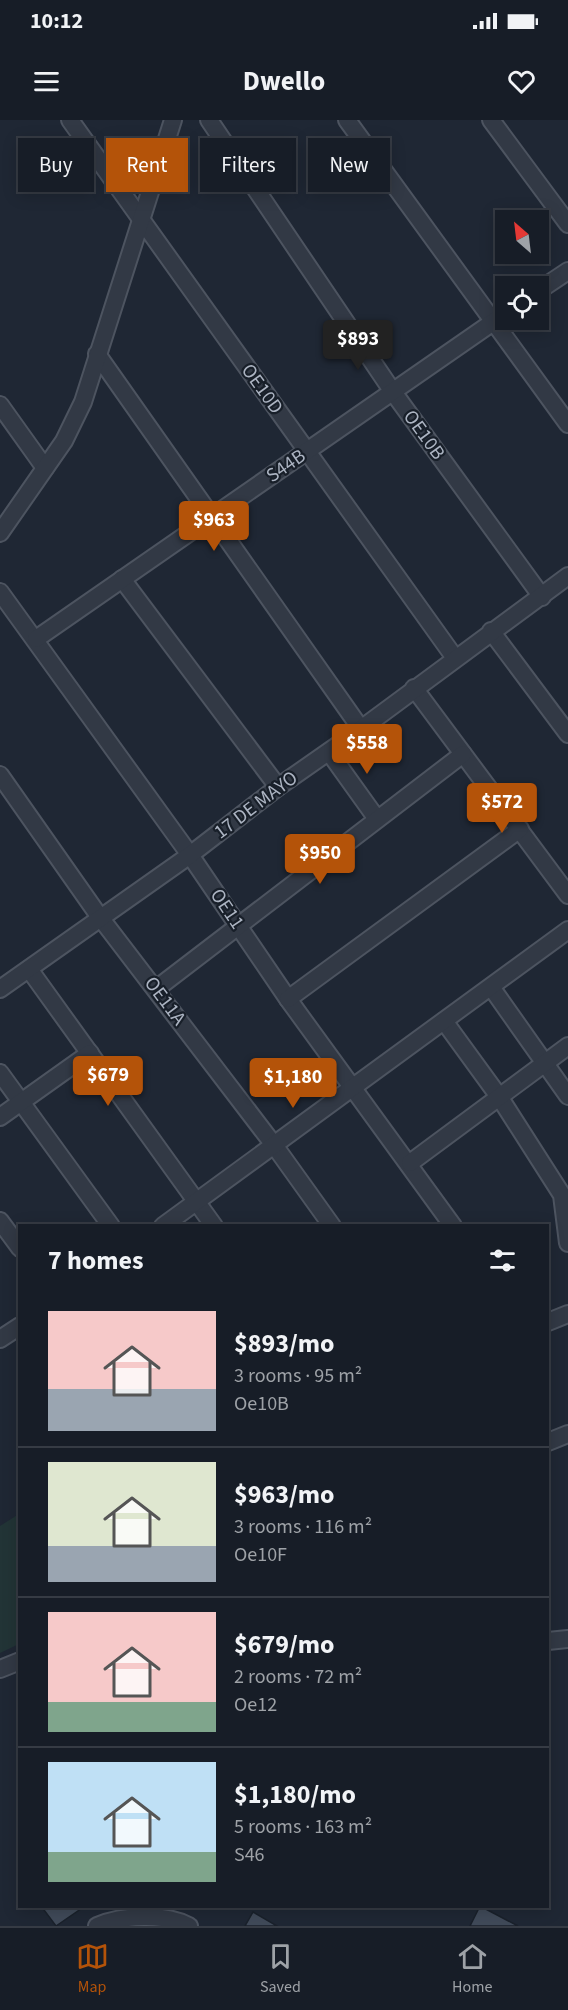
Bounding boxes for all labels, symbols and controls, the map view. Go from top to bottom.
text: 10:12 [30,5,83,37]
text: Dwello [243,62,325,101]
icon: menu [30,65,63,98]
icon: heart [505,65,538,98]
chip: Buy [18,138,94,192]
chip: Rent [106,138,188,192]
chip: Filters [200,138,296,192]
chip: New [308,138,390,192]
north arrow [495,210,549,264]
map controls [495,210,549,330]
button: locate [495,276,549,330]
pin: $893 [322,320,394,371]
text: $893 [337,325,379,353]
street label: OE10D [234,358,290,420]
street label: OE10B [396,404,452,466]
street label: S44B [261,442,311,490]
pin: $963 [178,501,250,552]
text: $963 [193,506,235,534]
pin: $558 [331,724,403,775]
text: $558 [346,729,388,757]
street label: 17 DE MAYO [208,764,304,846]
pin: $572 [466,783,538,834]
text: $572 [481,788,523,816]
pin: $950 [284,834,356,885]
text: $950 [299,839,341,867]
street label: OE11 [203,883,251,935]
street label: OE11A [137,971,193,1031]
pin: $679 [72,1056,144,1107]
pin: $1,180 [244,1058,342,1109]
text: $679 [87,1061,129,1089]
text: $1,180 [264,1063,322,1091]
text: 7 homes [48,1242,143,1279]
icon: filters [486,1244,519,1277]
text: $893/mo [234,1325,334,1362]
icon: home [96,1335,168,1407]
text: 3 rooms · 95 m² [234,1362,362,1390]
text: Oe10B [234,1390,289,1418]
text: $963/mo [234,1476,334,1513]
icon: home [96,1486,168,1558]
text: 3 rooms · 116 m² [234,1513,372,1541]
text: Oe10F [234,1541,287,1569]
text: $679/mo [234,1626,334,1663]
icon: home [96,1636,168,1708]
text: 2 rooms · 72 m² [234,1663,362,1691]
text: Oe12 [234,1691,277,1719]
text: $1,180/mo [234,1776,356,1813]
icon: home [96,1786,168,1858]
text: 5 rooms · 163 m² [234,1813,372,1841]
text: S46 [234,1841,265,1869]
tab: Map [76,1940,109,1998]
tab: Saved [260,1940,301,1998]
tab: Home [452,1940,492,1998]

